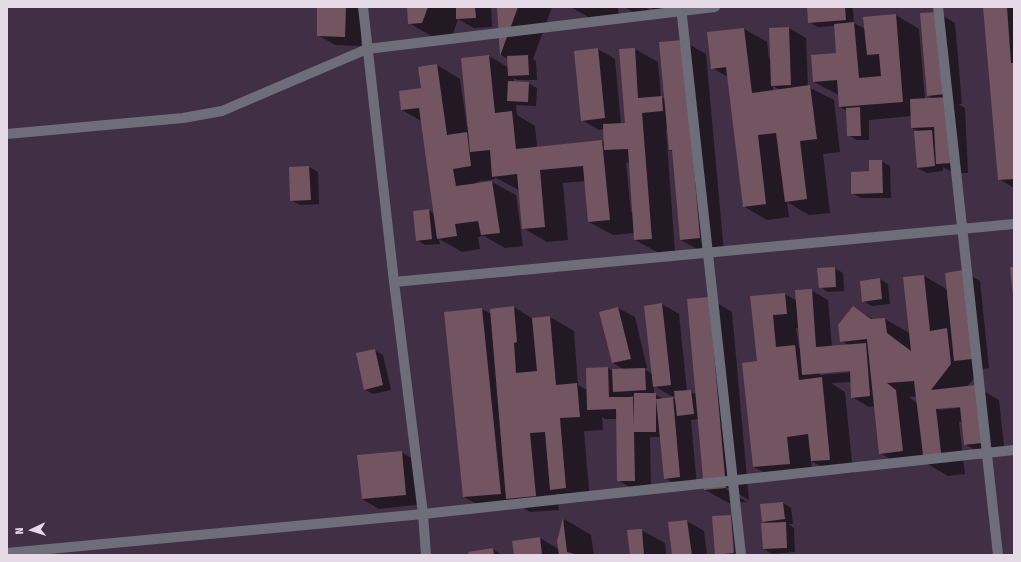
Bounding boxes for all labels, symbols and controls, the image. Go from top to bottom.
north arrow [12,510,52,550]
text: N [13,527,26,535]

